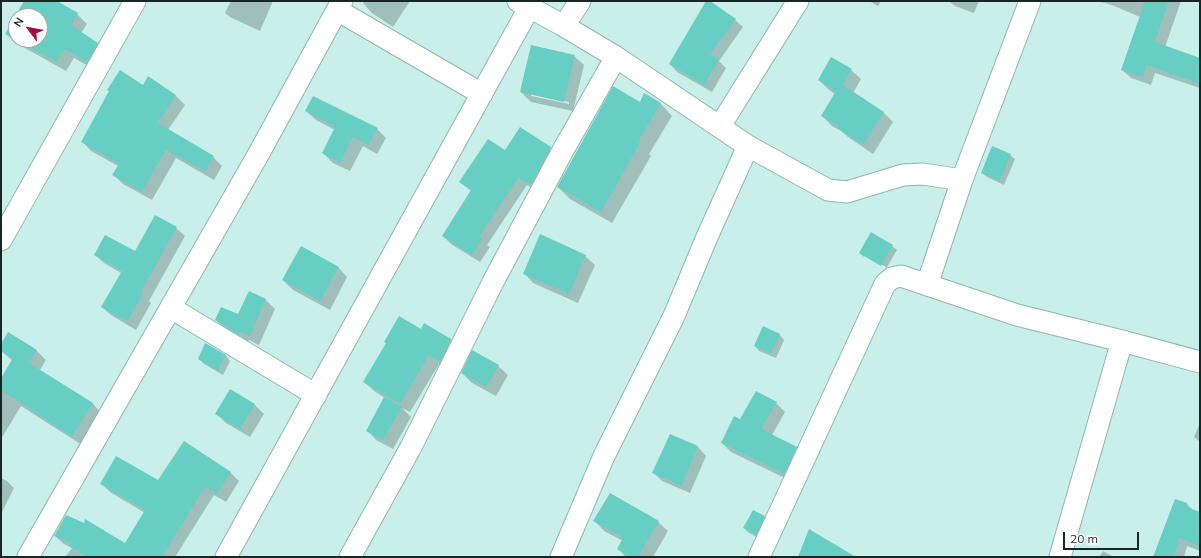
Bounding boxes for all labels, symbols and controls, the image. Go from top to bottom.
north arrow [8,8,48,48]
text: N [11,15,27,29]
scale bar [1065,524,1141,550]
text: 20 m [1070,531,1098,546]

